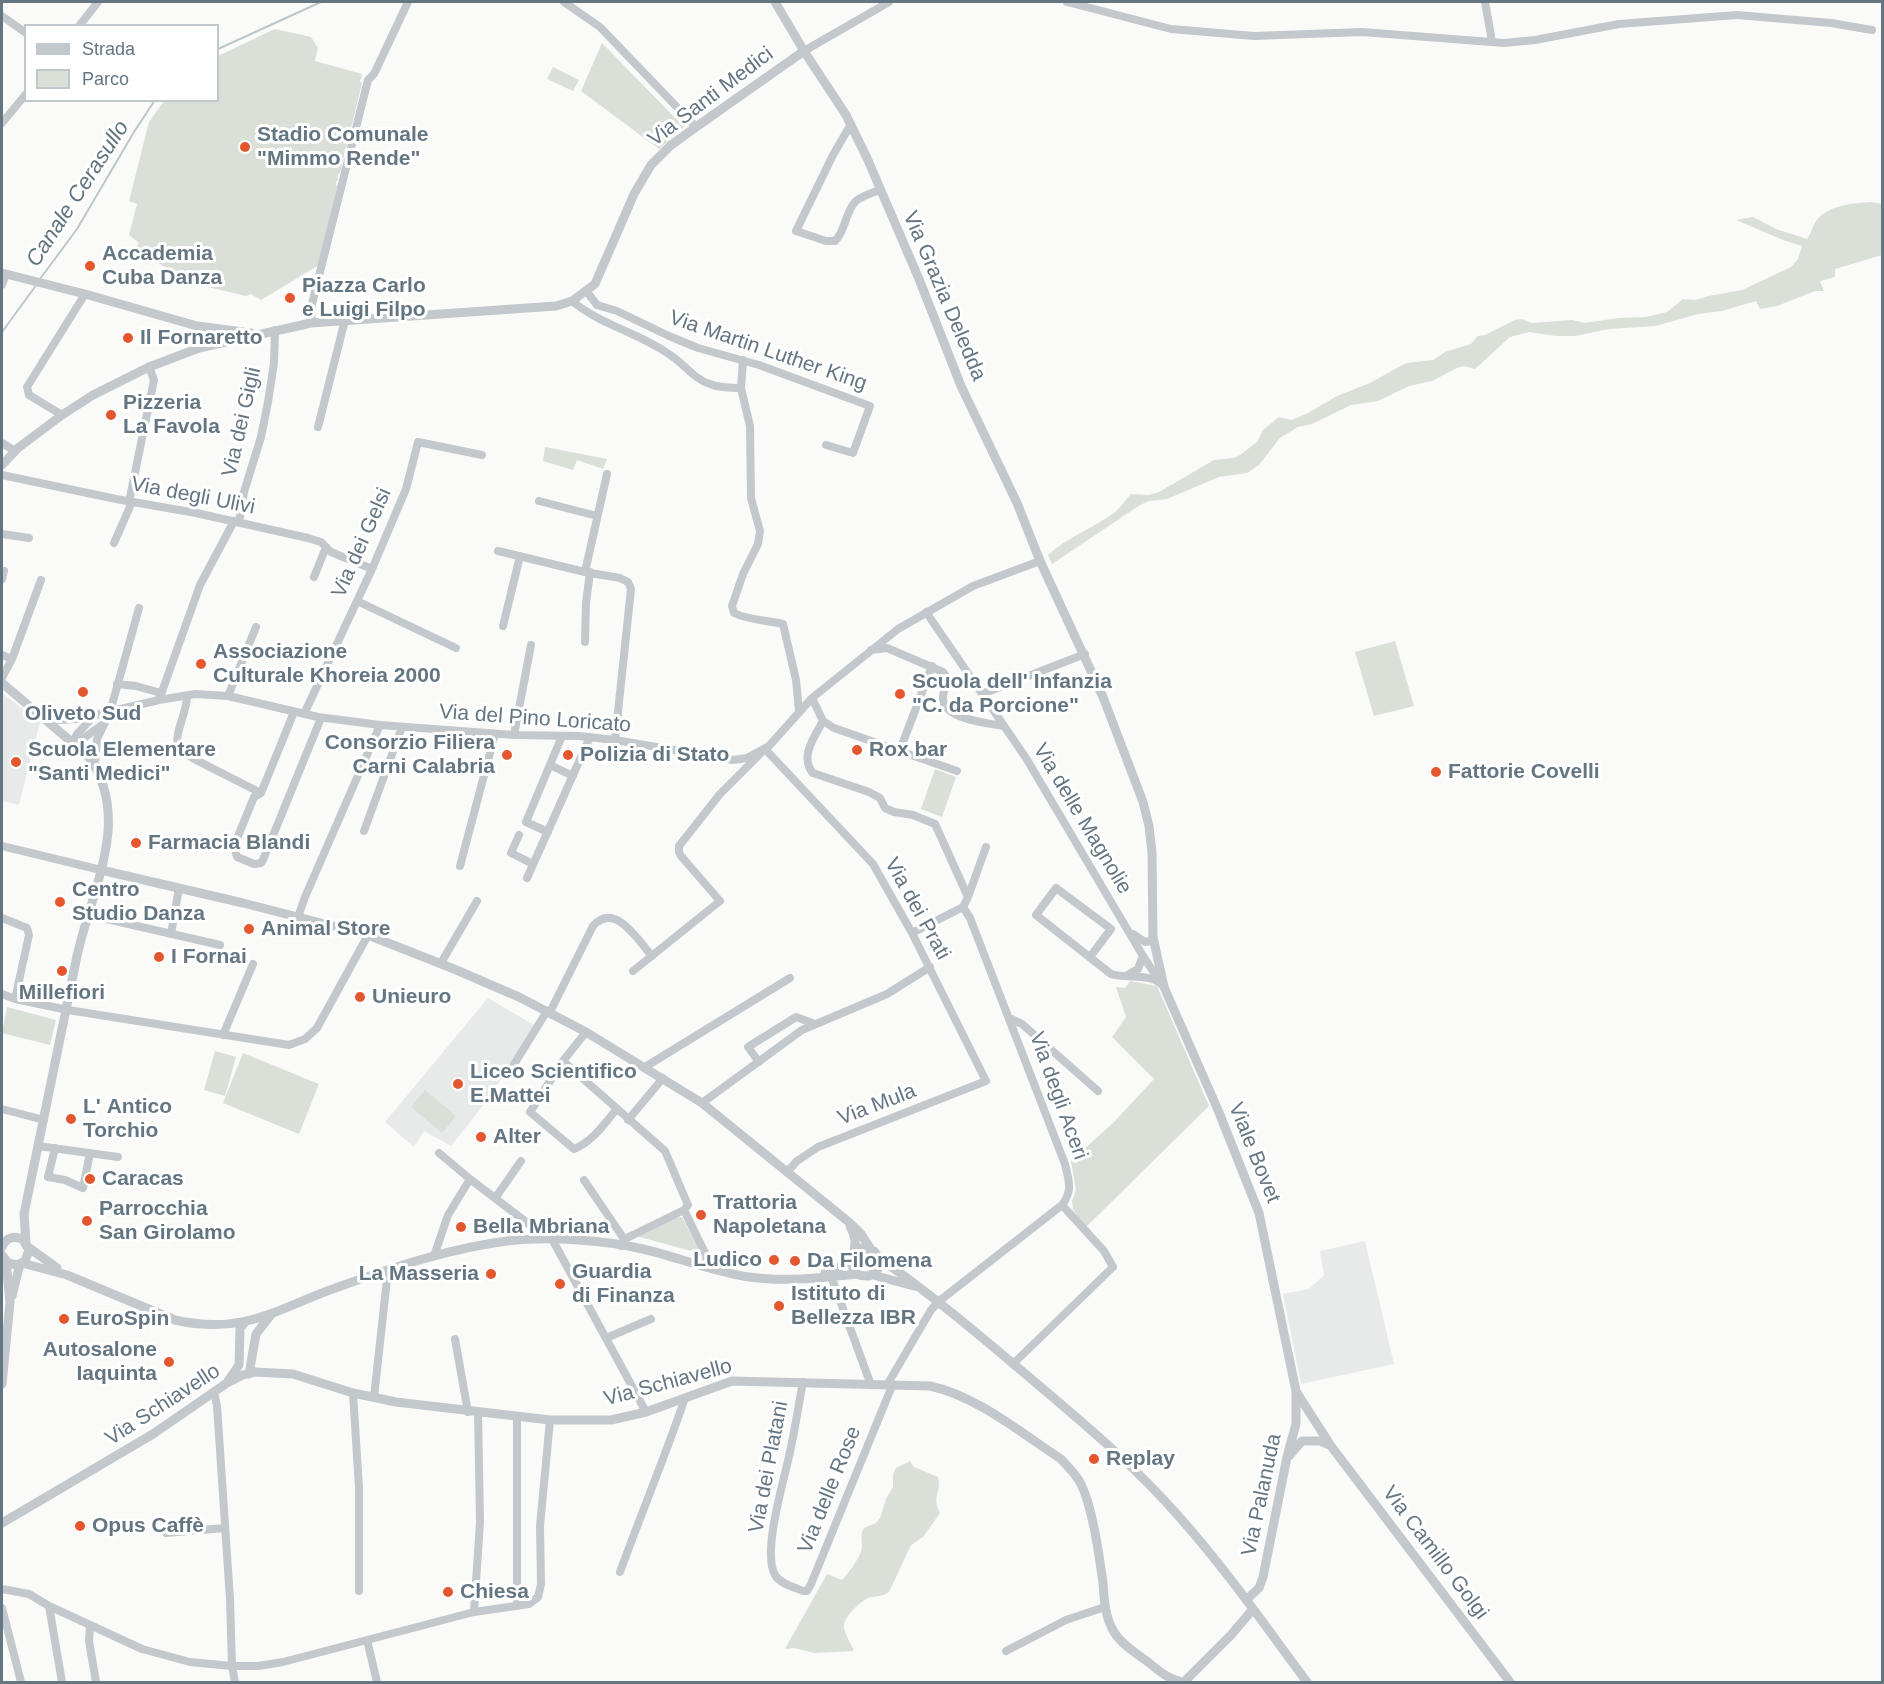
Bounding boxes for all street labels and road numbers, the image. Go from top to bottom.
street label: Via Santi Medici [643,42,779,152]
street label: Via Grazia Deledda [897,207,991,385]
street label: Via Martin Luther King [666,305,870,397]
street label: Via dei Gigli [217,365,267,479]
street label: Via degli Ulivi [129,472,257,520]
street label: Via dei Gelsi [327,484,397,602]
street label: Via del Pino Loricato [438,700,632,738]
street label: Via delle Magnolie [1027,739,1137,899]
street label: Via dei Prati [879,854,955,964]
street label: Via degli Aceri [1023,1029,1093,1163]
street label: Via Mula [835,1079,919,1131]
street label: Viale Bovet [1222,1099,1286,1207]
street label: Via Schiavello [601,1354,735,1412]
street label: Via Schiavello [101,1359,225,1451]
street label: Via dei Platani [744,1399,794,1535]
street label: Via delle Rose [793,1423,867,1557]
street label: Via Palanuda [1237,1431,1287,1559]
street label: Via Camillo Golgi [1377,1481,1493,1625]

